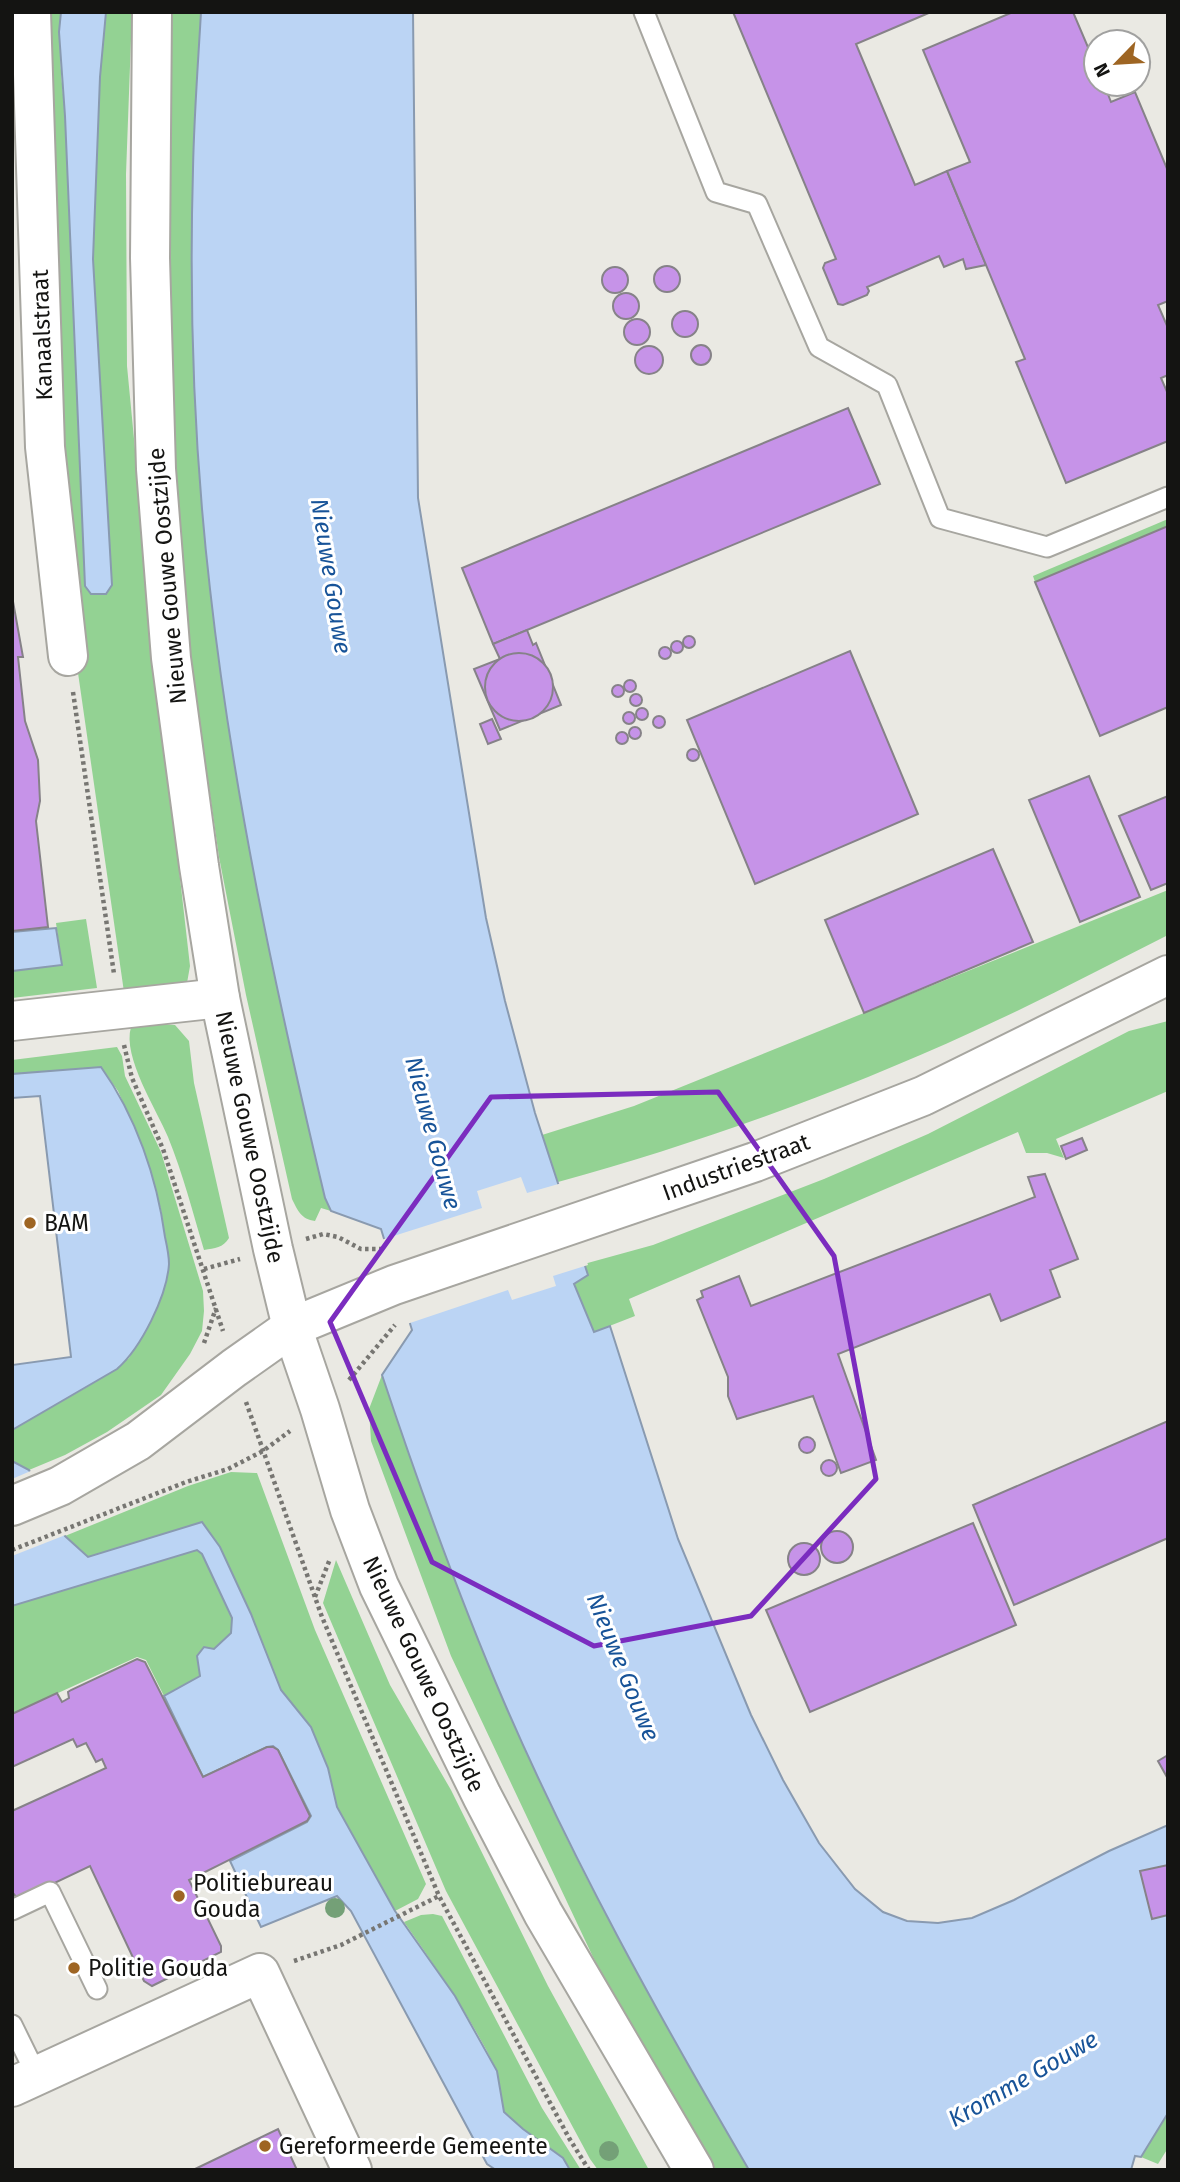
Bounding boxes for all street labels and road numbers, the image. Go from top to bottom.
street label: Kanaalstraat [26,268,58,401]
street label: Nieuwe Gouwe Oostzijde [142,447,192,705]
street label: Nieuwe Gouwe Oostzijde [210,1008,290,1266]
street label: Industriestraat [659,1127,814,1207]
street label: Nieuwe Gouwe Oostzijde [357,1551,491,1797]

